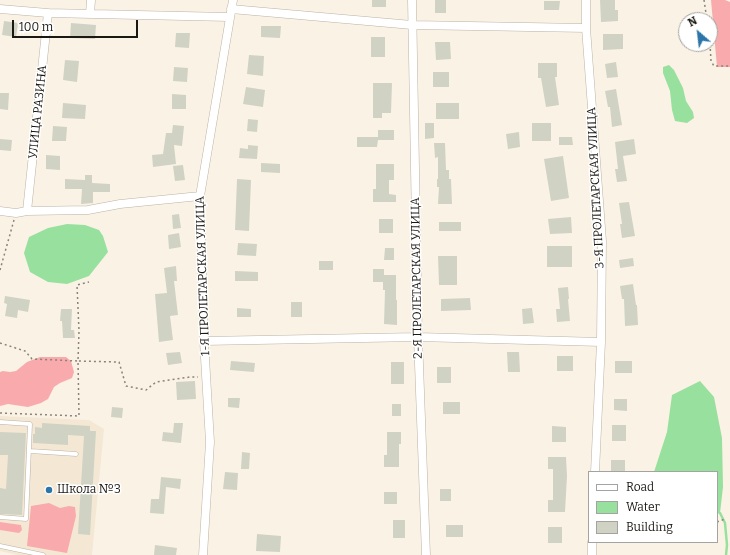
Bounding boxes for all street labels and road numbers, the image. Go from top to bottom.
street label: УЛИЦА РАЗИНА [26,64,50,160]
street label: 3-Я ПРОЛЕТАРСКАЯ УЛИЦА [585,107,607,269]
street label: 1-Я ПРОЛЕТАРСКАЯ УЛИЦА [193,196,213,356]
street label: 2-Я ПРОЛЕТАРСКАЯ УЛИЦА [408,197,426,359]

